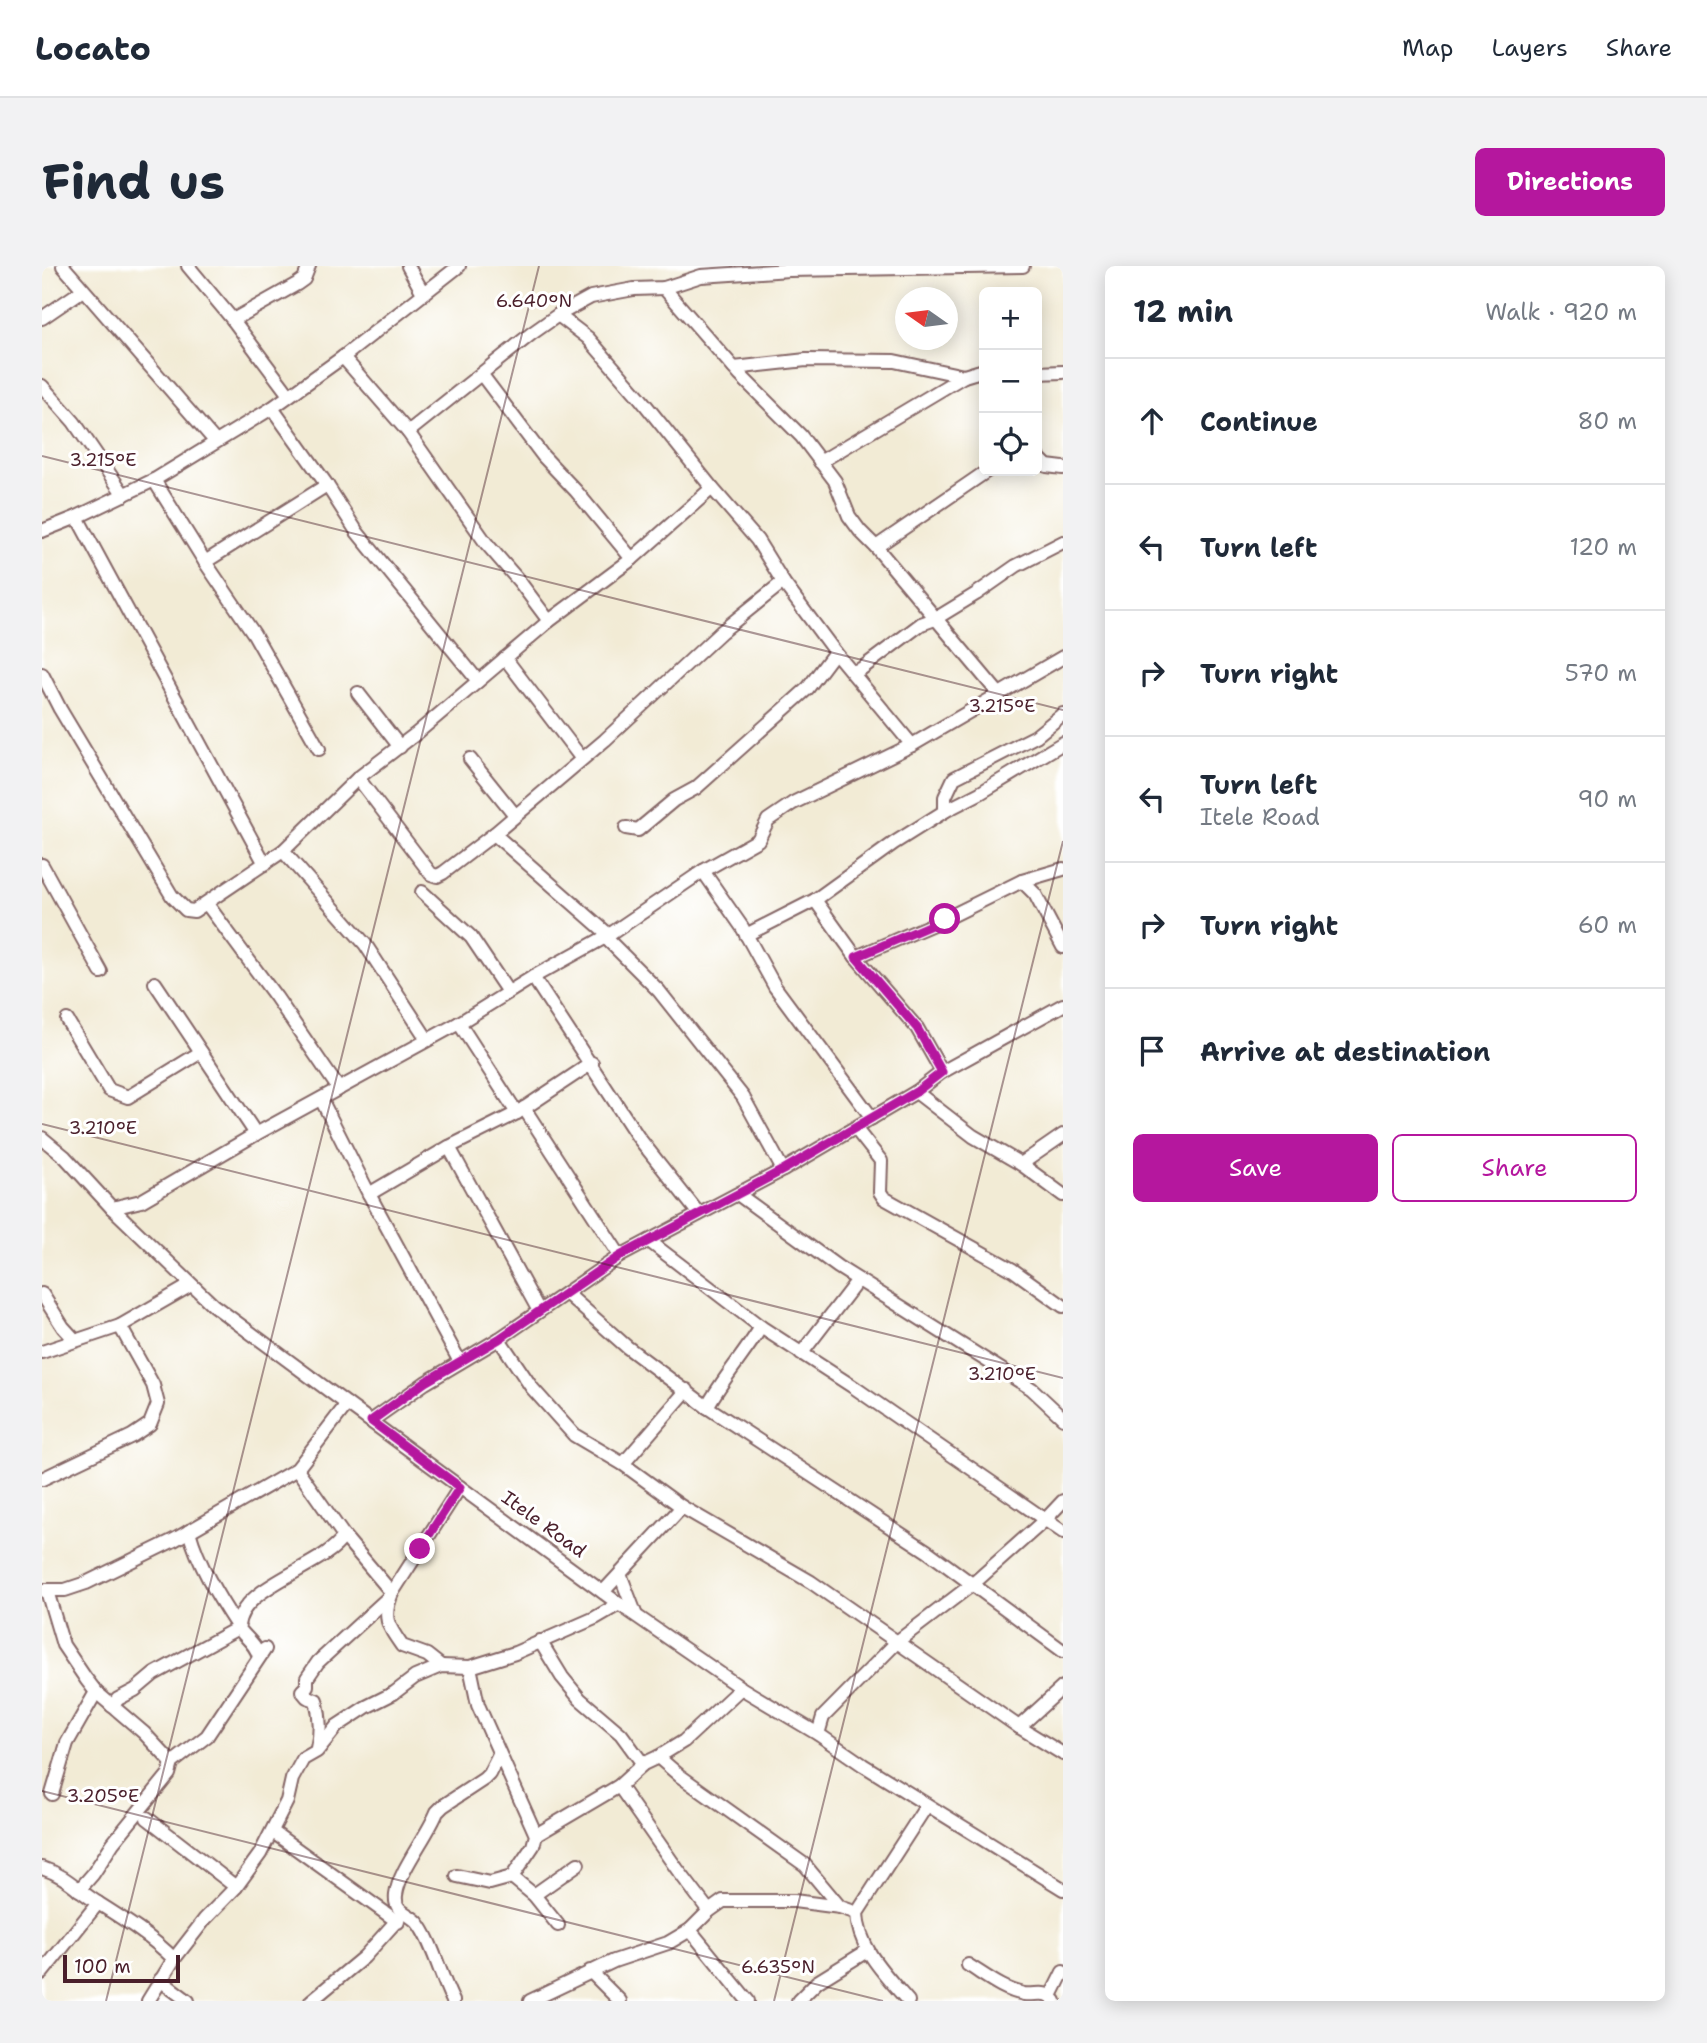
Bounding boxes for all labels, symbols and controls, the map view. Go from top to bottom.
text: Locato [35,26,151,71]
text: Map [1402,32,1453,64]
text: Layers [1491,32,1568,64]
text: Share [1606,32,1672,64]
button: Directions [1475,148,1665,216]
text: Find us [42,149,225,215]
north arrow [895,287,958,350]
map controls [979,287,1042,476]
button: + [979,287,1042,350]
text: 6.640°N [496,289,572,313]
text: 12 min [1133,291,1233,332]
text: Walk · 920 m [1485,297,1637,327]
button: − [979,350,1042,413]
icon: ahead [1133,402,1171,440]
text: Continue [1200,404,1318,439]
text: 80 m [1578,406,1637,436]
button: locate [979,413,1042,476]
text: 3.215°E [70,448,136,472]
icon: left [1133,528,1171,566]
text: Turn left [1200,530,1317,565]
text: 120 m [1569,532,1637,562]
icon: right [1133,654,1171,692]
text: Turn right [1200,656,1338,691]
text: 570 m [1565,658,1637,688]
text: 3.215°E [969,694,1035,718]
text: Turn left [1200,767,1317,802]
icon: left [1133,780,1171,818]
text: 90 m [1577,784,1637,814]
text: Itele Road [1200,802,1320,832]
route start [929,903,960,934]
icon: right [1133,906,1171,944]
text: Turn right [1200,908,1338,943]
text: 60 m [1578,910,1637,940]
icon: arrive [1133,1032,1171,1070]
text: Arrive at destination [1200,1034,1490,1069]
text: 3.210°E [69,1116,137,1140]
button: Save [1133,1134,1378,1202]
button: Share [1392,1134,1637,1202]
text: 3.210°E [968,1362,1036,1386]
street label: Itele Road [497,1485,591,1563]
route end [404,1533,435,1564]
text: 3.205°E [67,1784,139,1808]
scale bar [63,1952,180,1984]
text: 100 m [74,1954,131,1979]
text: 6.635°N [741,1955,815,1979]

